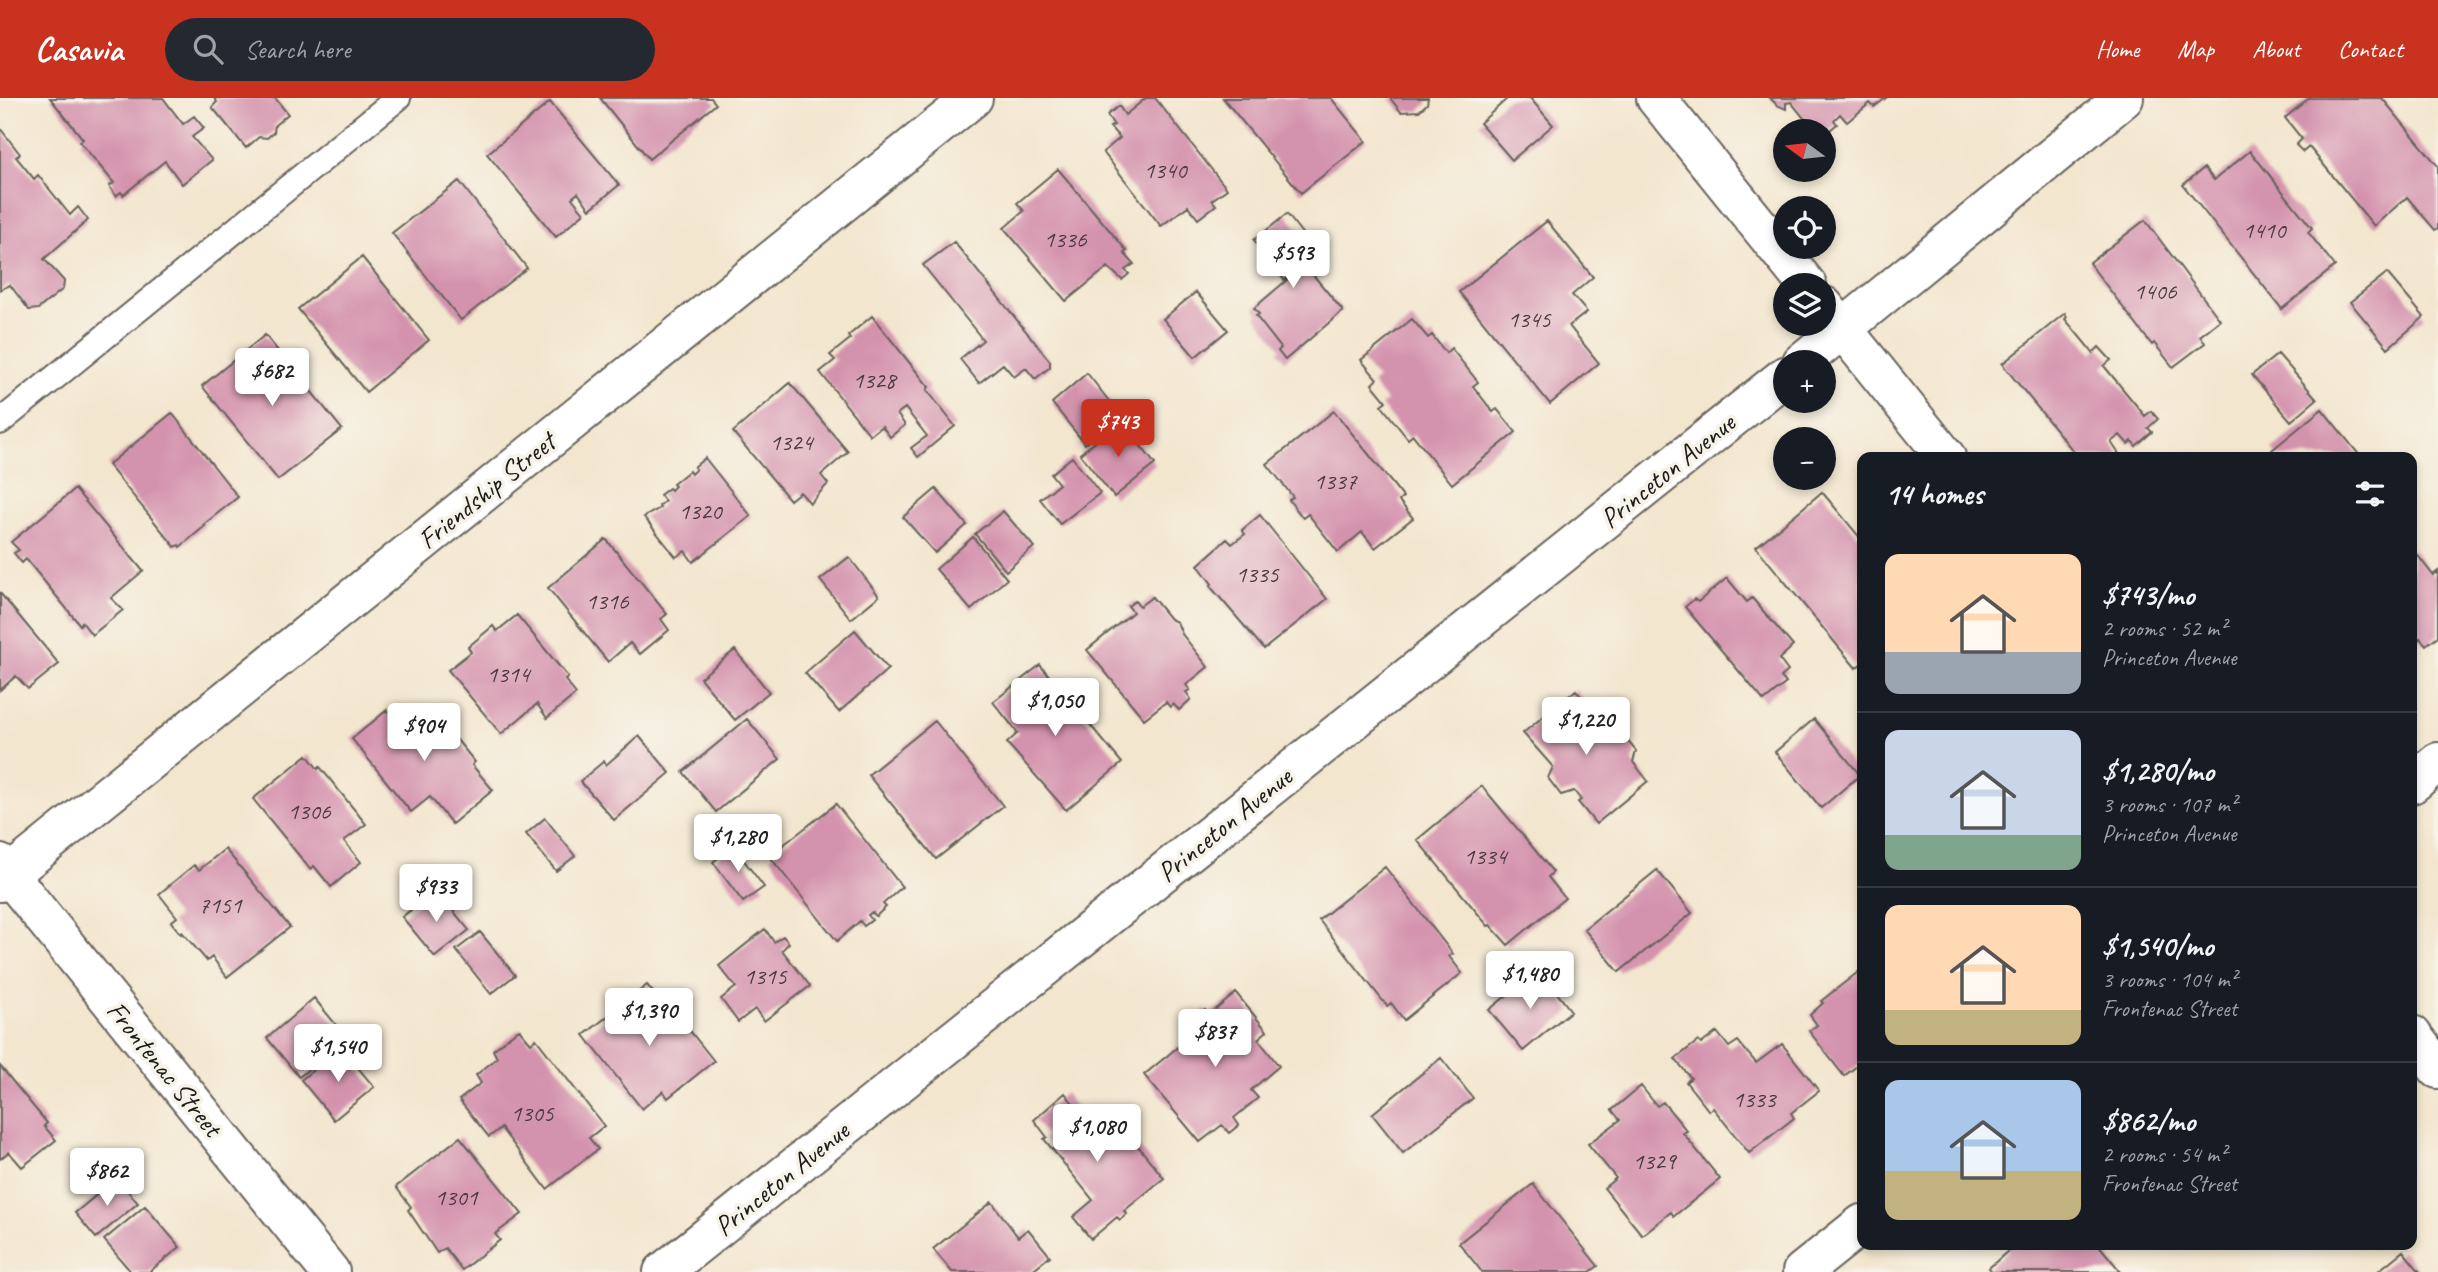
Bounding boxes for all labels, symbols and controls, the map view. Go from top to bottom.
search box [165,18,655,81]
text: Casavia [35,28,123,70]
icon: search [189,30,227,68]
text: Search here [245,33,351,66]
text: Home [2096,34,2139,64]
text: Map [2177,34,2214,64]
text: About [2252,34,2300,64]
text: Contact [2338,34,2403,64]
north arrow [1773,119,1836,182]
map controls [1773,119,1836,490]
house number: 1340 [1143,155,1189,185]
button: locate [1773,196,1836,259]
house number: 1410 [2242,215,2288,245]
house number: 1336 [1043,224,1088,254]
pin: $593 [1252,230,1334,290]
text: $593 [1273,238,1313,267]
button: layers [1773,273,1836,336]
house number: 1406 [2133,276,2178,306]
house number: 1345 [1507,304,1552,334]
pin: $682 [231,348,313,408]
button: + [1773,350,1836,413]
text: $682 [251,356,293,385]
house number: 1328 [852,365,898,395]
pin: $743 [1077,400,1159,459]
street label: Princeton Avenue [1593,404,1743,535]
text: $743 [1097,407,1139,436]
street label: Friendship Street [411,422,565,556]
house number: 1324 [769,427,815,457]
button: − [1773,427,1836,490]
house number: 1337 [1313,466,1358,496]
text: 14 homes [1885,475,1983,513]
icon: filters [2351,475,2389,513]
house number: 1320 [678,496,724,526]
house number: 1335 [1235,559,1280,589]
text: $743/mo [2102,576,2194,614]
icon: home [1941,582,2025,666]
house number: 1316 [585,586,630,616]
text: 2 rooms · 52 m² [2102,614,2226,643]
text: Princeton Avenue [2102,643,2236,672]
house number: 1314 [486,659,532,689]
pin: $1,050 [998,678,1112,738]
text: $1,050 [1027,686,1083,715]
pin: $1,220 [1529,698,1643,757]
pin: $904 [383,704,465,763]
text: $1,220 [1558,705,1614,734]
text: $904 [403,711,445,740]
text: $1,280/mo [2102,752,2214,790]
street label: Princeton Avenue [1150,758,1300,889]
icon: home [1941,758,2025,842]
text: 3 rooms · 107 m² [2102,790,2237,819]
house number: 1306 [287,796,332,826]
pin: $1,280 [681,814,795,874]
text: Princeton Avenue [2102,819,2236,848]
text: $1,280 [710,822,766,851]
house number: 1334 [1463,841,1509,871]
pin: $933 [395,864,477,924]
text: $933 [415,872,457,901]
house number: 7151 [198,890,243,920]
text: $1,540/mo [2102,927,2213,965]
icon: home [1941,933,2025,1017]
pin: $1,480 [1473,951,1587,1011]
text: $1,480 [1502,959,1558,988]
house number: 1315 [743,961,788,991]
text: 3 rooms · 104 m² [2102,965,2237,994]
pin: $1,390 [592,988,706,1048]
street label: Frontenac Street [99,993,232,1145]
text: Frontenac Street [2102,994,2237,1023]
text: $1,390 [621,996,677,1025]
pin: $837 [1174,1010,1256,1069]
text: $837 [1194,1017,1236,1046]
pin: $1,540 [281,1024,395,1084]
text: $1,540 [310,1032,366,1061]
house number: 1333 [1732,1084,1778,1114]
house number: 1305 [510,1098,555,1128]
text: $862/mo [2102,1102,2195,1140]
pin: $1,080 [1040,1104,1154,1164]
icon: home [1941,1108,2025,1192]
street label: Princeton Avenue [707,1112,857,1243]
text: $1,080 [1069,1112,1125,1141]
text: 2 rooms · 54 m² [2102,1140,2226,1169]
house number: 1329 [1632,1146,1678,1176]
pin: $862 [66,1148,148,1208]
text: $862 [86,1156,128,1185]
text: Frontenac Street [2102,1169,2237,1198]
house number: 1301 [434,1182,479,1212]

